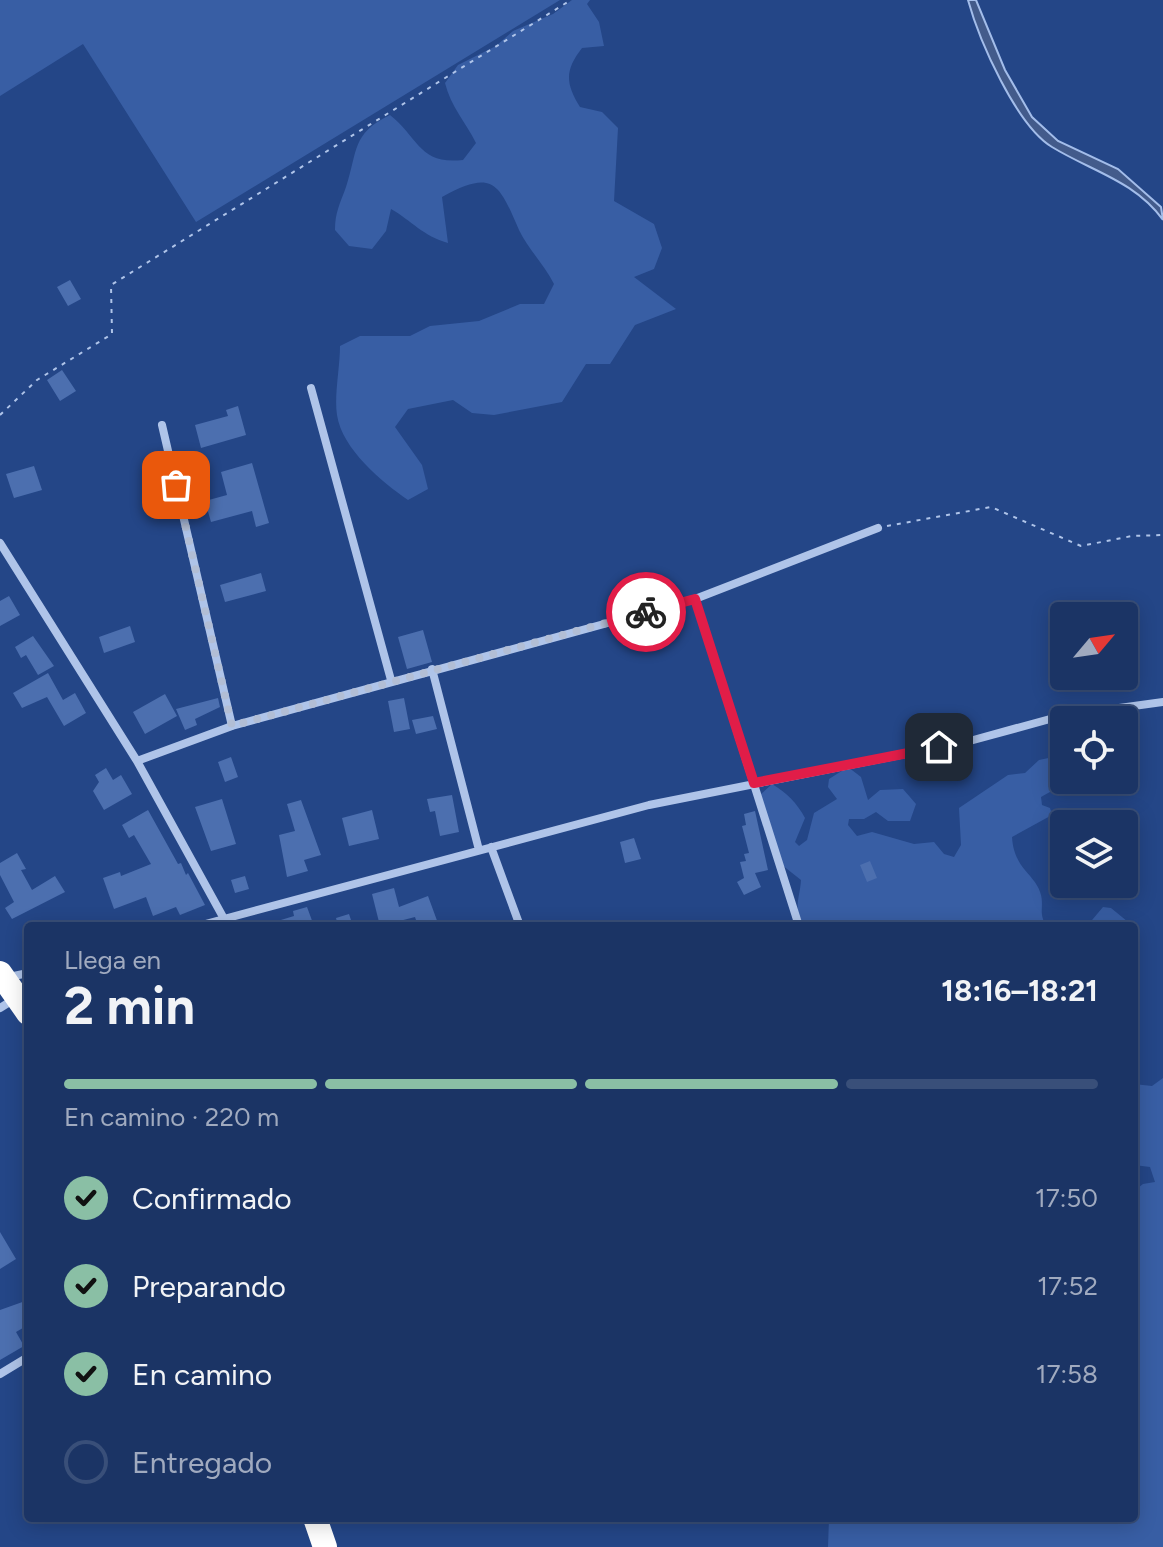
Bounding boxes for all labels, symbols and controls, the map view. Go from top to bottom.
pin [142,451,210,519]
icon: bag [154,463,198,507]
courier [606,572,686,652]
icon: bike [624,590,668,634]
north arrow [1050,602,1138,690]
map controls [1050,602,1138,898]
button: locate [1050,706,1138,794]
pin [905,713,973,781]
icon: home [917,725,961,769]
button: layers [1050,810,1138,898]
text: Llega en [64,944,161,976]
text: 18:16–18:21 [941,972,1098,1009]
text: 2 min [64,975,195,1037]
text: En camino · 220 m [64,1101,279,1133]
icon: check [64,1176,108,1220]
text: Confirmado [132,1180,292,1217]
text: 17:50 [1035,1182,1098,1214]
icon: check [64,1264,108,1308]
text: Preparando [132,1268,286,1305]
text: 17:52 [1037,1270,1098,1302]
icon: check [64,1352,108,1396]
text: En camino [132,1356,272,1393]
text: 17:58 [1036,1358,1098,1390]
text: Entregado [132,1444,272,1481]

